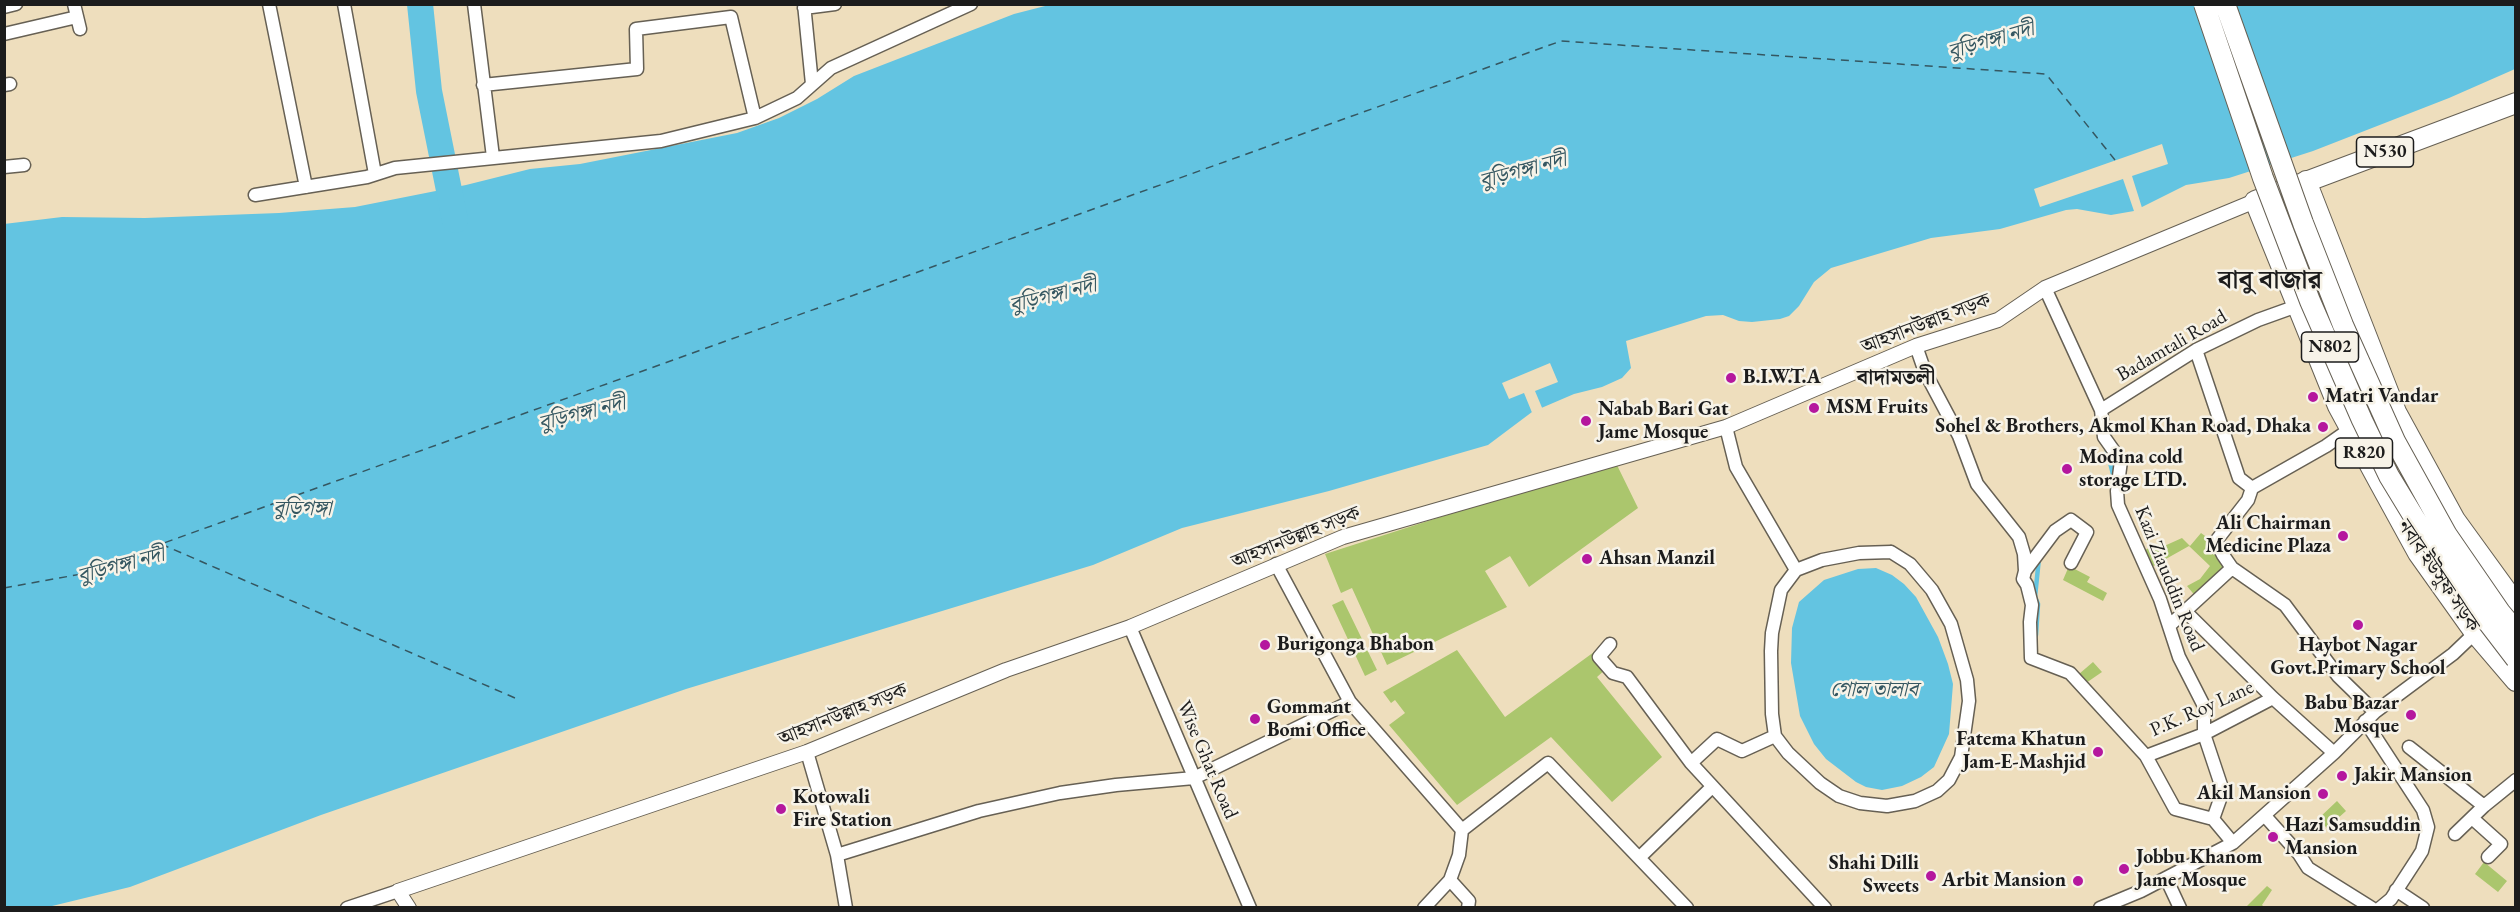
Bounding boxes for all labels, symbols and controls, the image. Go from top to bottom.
water label: বুড়িগঙ্গা নদী [1945,17,2037,65]
road number: N530 [2356,137,2414,167]
water label: বুড়িগঙ্গা নদী [1477,147,1569,195]
district label: বাবু বাজার [2218,265,2322,297]
water label: বুড়িগঙ্গা নদী [1007,273,1099,319]
street label: আহসানউল্লাহ সড়ক [1858,288,1994,360]
street label: Badamtali Road [2113,305,2231,387]
road number: N802 [2302,332,2358,362]
district label: বাদামতলী [1857,365,1935,391]
place label: B.I.W.T.A [1743,366,1821,390]
marker: B.I.W.T.A [1724,371,1738,385]
place label: Matri Vandar [2325,385,2438,409]
marker: Matri Vandar [2306,390,2320,404]
water label: বুড়িগঙ্গা নদী [536,391,628,437]
place label: MSM Fruits [1826,396,1928,420]
place label: Nabab Bari Gat Jame Mosque [1598,398,1729,445]
marker: MSM Fruits [1807,401,1821,415]
marker: Nabab Bari Gat Jame Mosque [1579,414,1593,428]
place label: Sohel & Brothers, Akmol Khan Road, Dhaka [1935,415,2311,439]
marker: Sohel & Brothers, Akmol Khan Road, Dhaka [2316,420,2330,434]
road number: R820 [2336,438,2392,468]
place label: Modina cold storage LTD. [2079,446,2187,493]
marker: Modina cold storage LTD. [2060,462,2074,476]
water label: বুড়িগঙ্গা [273,496,331,522]
street label: আহসানউল্লাহ সড়ক [1228,501,1364,575]
street label: Kazi Ziauddin Road [2129,503,2209,655]
place label: Ali Chairman Medicine Plaza [2206,512,2331,559]
street label: নবাব ইউসুফ সড়ক [2392,516,2484,636]
marker: Ali Chairman Medicine Plaza [2336,529,2350,543]
water label: বুড়িগঙ্গা নদী [75,542,167,590]
place label: Ahsan Manzil [1599,547,1715,571]
marker: Ahsan Manzil [1580,552,1594,566]
marker: Haybot Nagar Govt.Primary School [2351,618,2365,632]
place label: Burigonga Bhabon [1277,633,1434,657]
place label: Haybot Nagar Govt.Primary School [2271,634,2445,681]
marker: Burigonga Bhabon [1258,638,1272,652]
street label: P.K. Roy Lane [2147,676,2257,742]
water label: গোল তালাব [1830,677,1918,703]
street label: আহসানউল্লাহ সড়ক [775,678,911,752]
place label: Babu Bazar Mosque [2304,692,2399,739]
place label: Gommant Bomi Office [1267,696,1366,743]
street label: Wise Ghat Road [1171,697,1243,823]
marker: Babu Bazar Mosque [2404,708,2418,722]
marker: Gommant Bomi Office [1248,712,1262,726]
place label: Fatema Khatun Jam-E-Mashjid [1956,728,2086,775]
marker: Fatema Khatun Jam-E-Mashjid [2091,745,2105,759]
place label: Jakir Mansion [2354,764,2472,788]
marker: Jakir Mansion [2335,769,2349,783]
place label: Akil Mansion [2197,782,2311,806]
place label: Kotowali Fire Station [793,786,892,833]
marker: Akil Mansion [2316,787,2330,801]
marker: Kotowali Fire Station [774,802,788,816]
place label: Hazi Samsuddin Mansion [2285,814,2421,861]
marker: Hazi Samsuddin Mansion [2266,830,2280,844]
place label: Jobbu Khanom Jame Mosque [2136,846,2262,893]
place label: Shahi Dilli Sweets [1829,852,1919,899]
marker: Jobbu Khanom Jame Mosque [2117,862,2131,876]
marker: Shahi Dilli Sweets [1924,869,1938,883]
place label: Arbit Mansion [1942,869,2066,893]
marker: Arbit Mansion [2071,874,2085,888]

